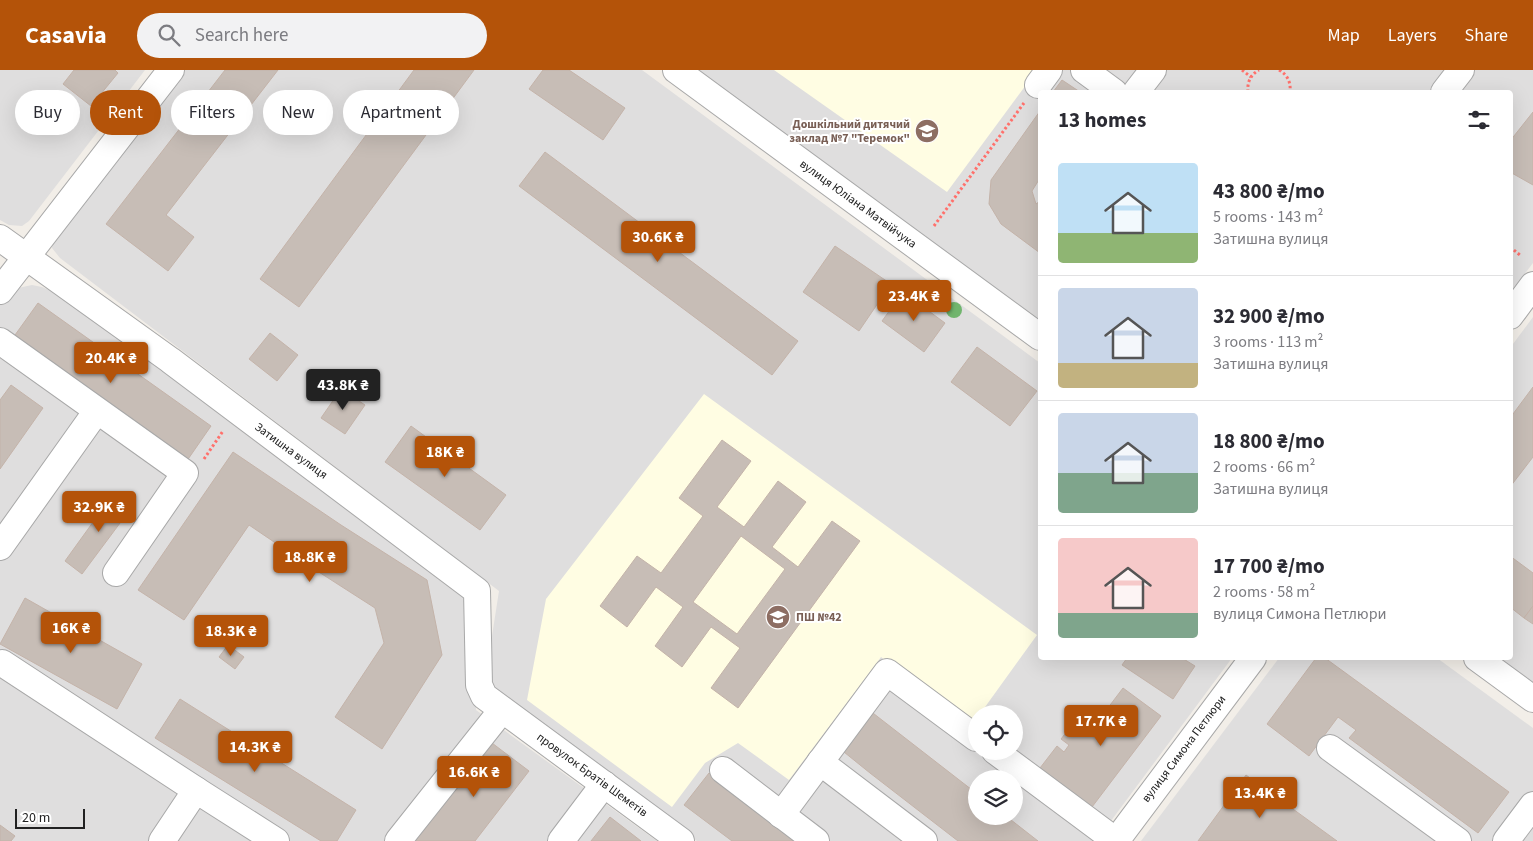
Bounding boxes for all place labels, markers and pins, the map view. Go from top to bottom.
place label: Дошкільний дитячий заклад №7 "Теремок" [789,116,910,147]
school or university icon: Дошкільний дитячий заклад №7 "Теремок" [914,118,940,144]
pin: 30.6K ₴ [612,220,704,263]
pin: 23.4K ₴ [868,280,960,322]
pin: 20.4K ₴ [65,342,157,384]
pin: 43.8K ₴ [297,368,389,411]
pin: 18K ₴ [410,436,480,478]
pin: 32.9K ₴ [53,490,145,533]
pin: 18.8K ₴ [264,540,356,583]
school or university icon: ПШ №42 [765,604,791,630]
place label: ПШ №42 [796,609,842,626]
pin: 16K ₴ [36,612,106,654]
pin: 18.3K ₴ [185,614,277,657]
pin: 17.7K ₴ [1055,704,1147,747]
pin: 14.3K ₴ [209,730,301,773]
pin: 16.6K ₴ [428,756,520,798]
pin: 13.4K ₴ [1214,776,1306,819]

